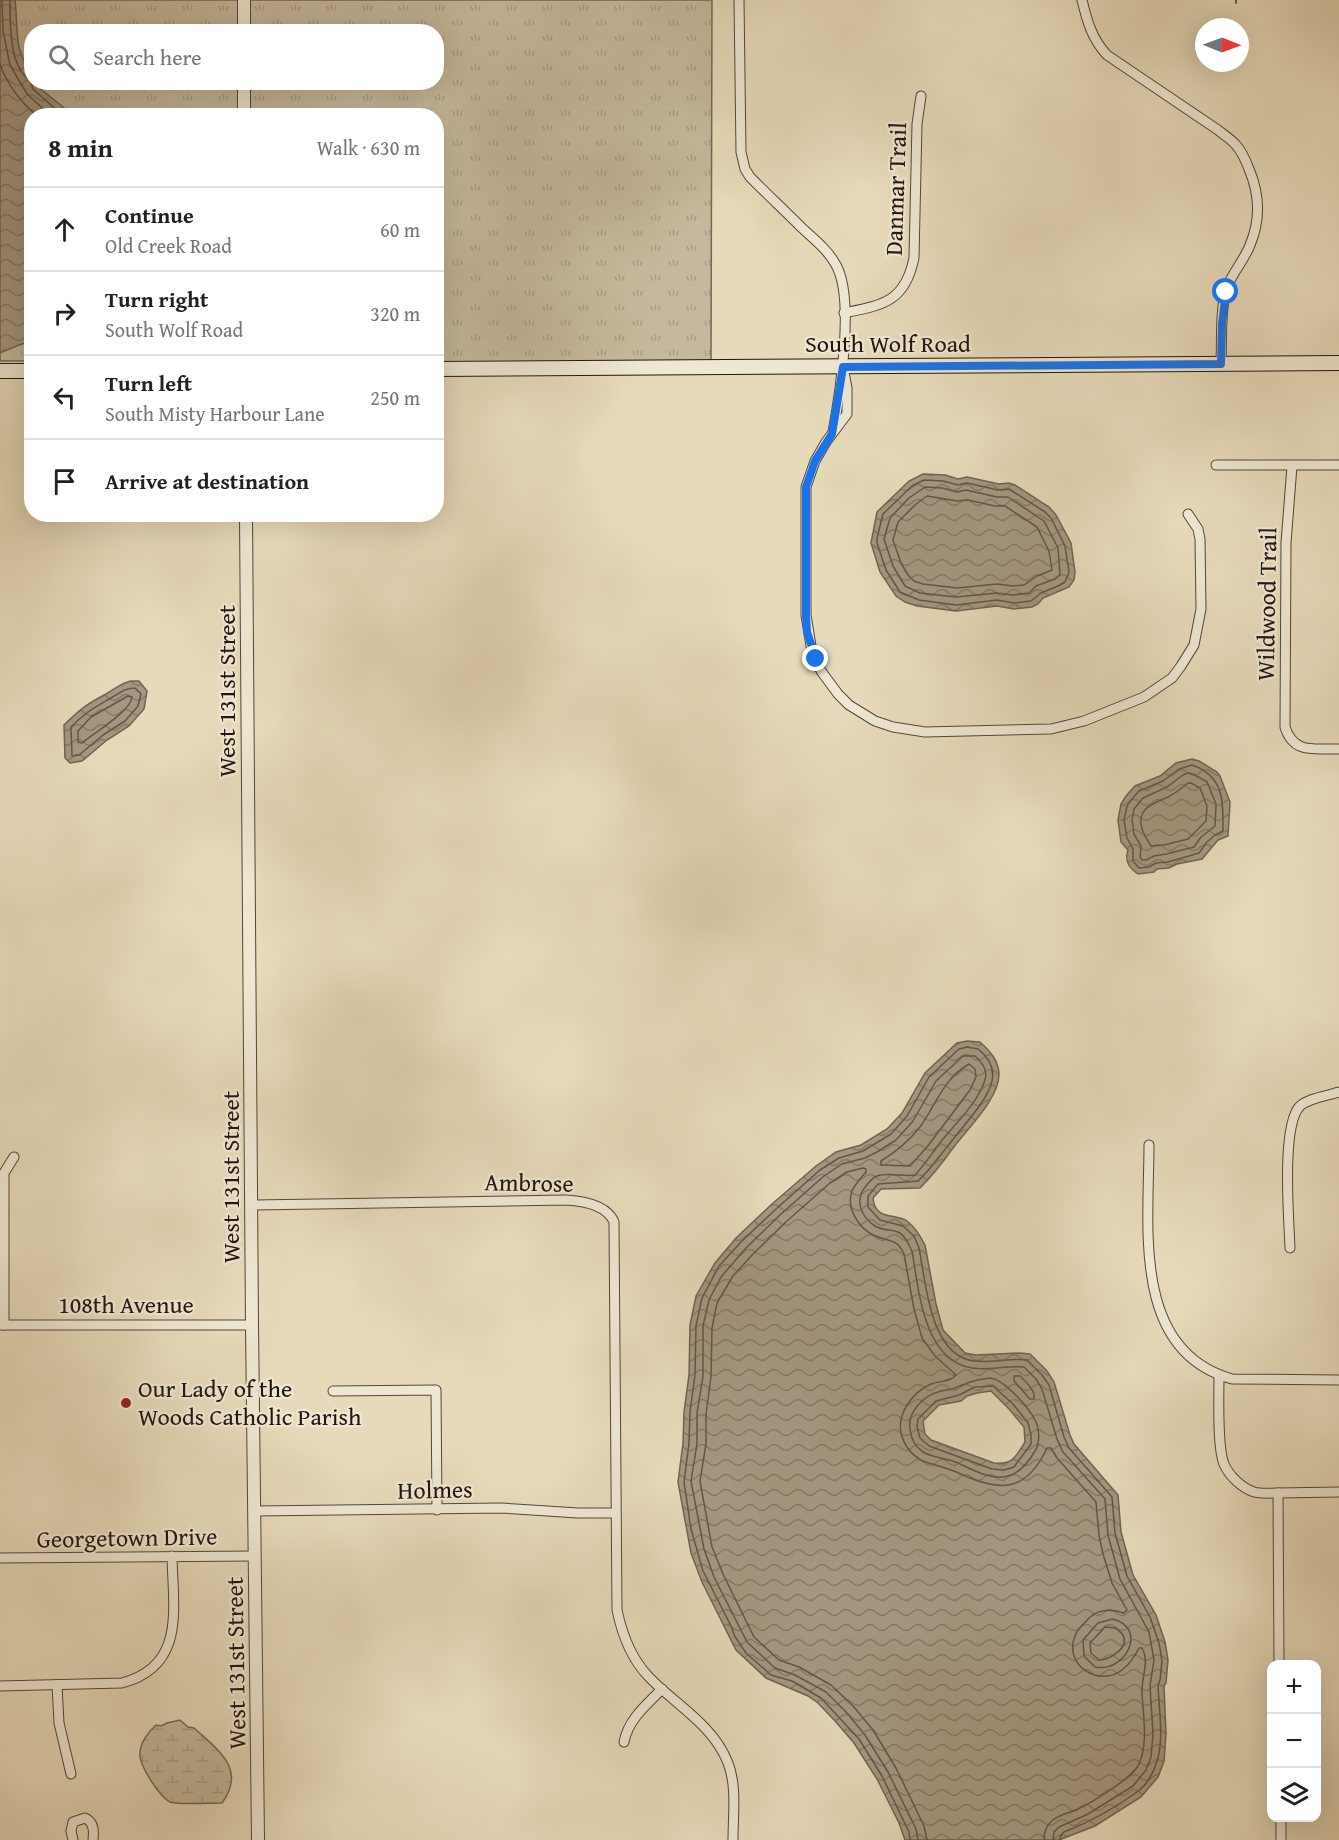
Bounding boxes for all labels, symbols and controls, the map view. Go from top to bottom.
north arrow [1195,18,1249,72]
search box [24,24,444,90]
icon: search [45,41,78,74]
text: Search here [93,41,202,73]
street label: Danmar Trail [876,121,915,256]
text: 8 min [48,128,113,167]
text: Walk · 630 m [317,133,420,162]
text: Continue [105,199,194,231]
icon: ahead [48,213,81,246]
text: 60 m [380,215,420,244]
text: Old Creek Road [105,231,232,260]
route start [1212,278,1238,304]
text: Turn right [105,283,208,315]
icon: right [48,297,81,330]
text: 320 m [370,299,420,328]
text: South Wolf Road [105,315,243,344]
street label: South Wolf Road [805,326,971,361]
text: Turn left [105,367,192,399]
icon: left [48,381,81,414]
text: 250 m [370,383,420,412]
text: South Misty Harbour Lane [105,399,325,428]
icon: arrive [48,465,81,498]
text: Arrive at destination [105,465,309,497]
street label: Wildwood Trail [1248,527,1285,681]
street label: West 131st Street [209,604,244,777]
route end [802,645,828,671]
street label: West 131st Street [213,1090,248,1263]
street label: Ambrose [484,1164,574,1201]
street label: 108th Avenue [58,1287,194,1322]
place label: Our Lady of the Woods Catholic Parish [138,1371,362,1434]
marker: Our Lady of the Woods Catholic Parish [119,1396,133,1410]
street label: Holmes [397,1471,473,1508]
street label: Georgetown Drive [36,1518,218,1557]
street label: West 131st Street [216,1576,255,1750]
map controls [1267,1660,1321,1822]
button: + [1267,1660,1321,1714]
button: − [1267,1714,1321,1768]
button: layers [1267,1768,1321,1822]

